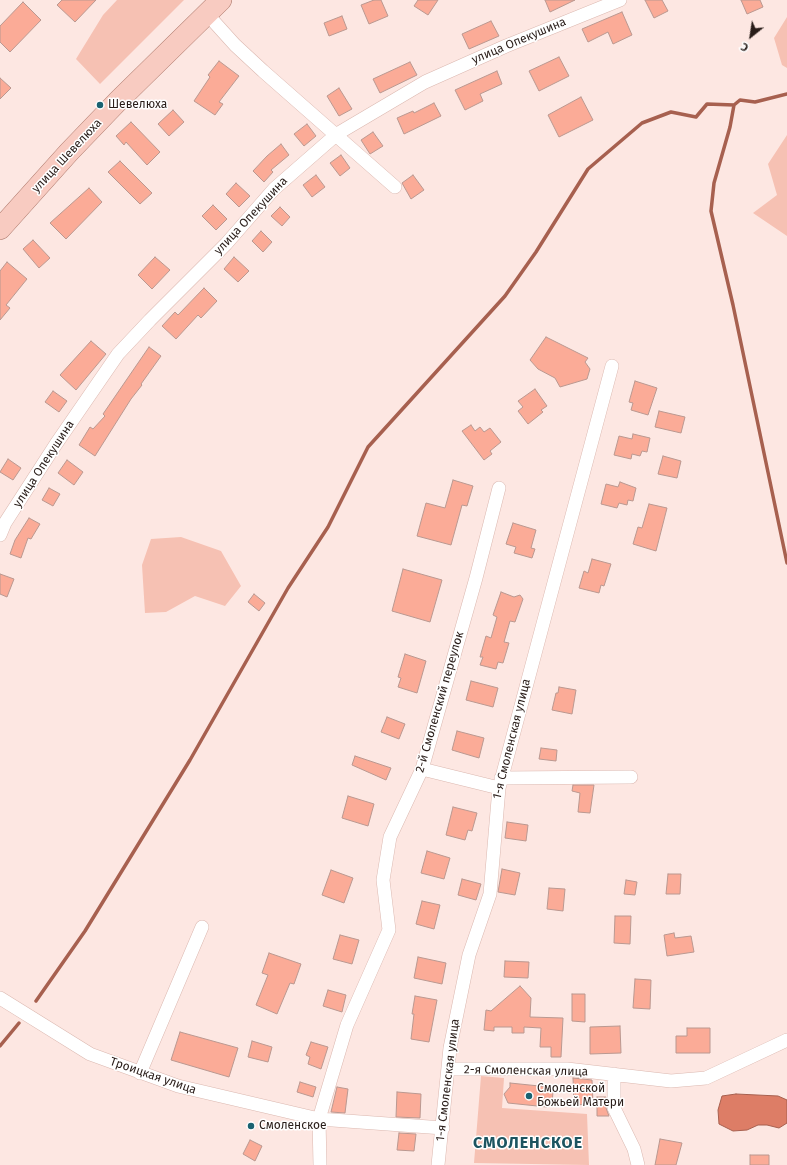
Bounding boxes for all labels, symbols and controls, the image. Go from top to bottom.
street label: улица Опекушина [470,15,568,67]
north arrow [731,16,771,56]
text: С [739,40,751,54]
place label: Шевелюха [108,98,167,112]
marker: Шевелюха [95,100,105,110]
street label: улица Шевелюха [29,116,105,196]
street label: улица Опекушина [211,174,291,258]
street label: улица Опекушина [10,418,78,510]
street label: 2-й Смоленский переулок [413,630,467,774]
street label: 1-я Смоленская улица [490,677,534,801]
street label: 1-я Смоленская улица [433,1018,463,1142]
street label: Троицкая улица [108,1054,198,1098]
street label: 2-я Смоленская улица [464,1063,588,1079]
place label: Смоленской Божьей Матери [537,1082,624,1110]
marker: Смоленской Божьей Матери [524,1091,534,1101]
place label: Смоленское [259,1119,327,1133]
marker: Смоленское [246,1121,256,1131]
district label: СМОЛЕНСКОЕ [473,1134,583,1154]

